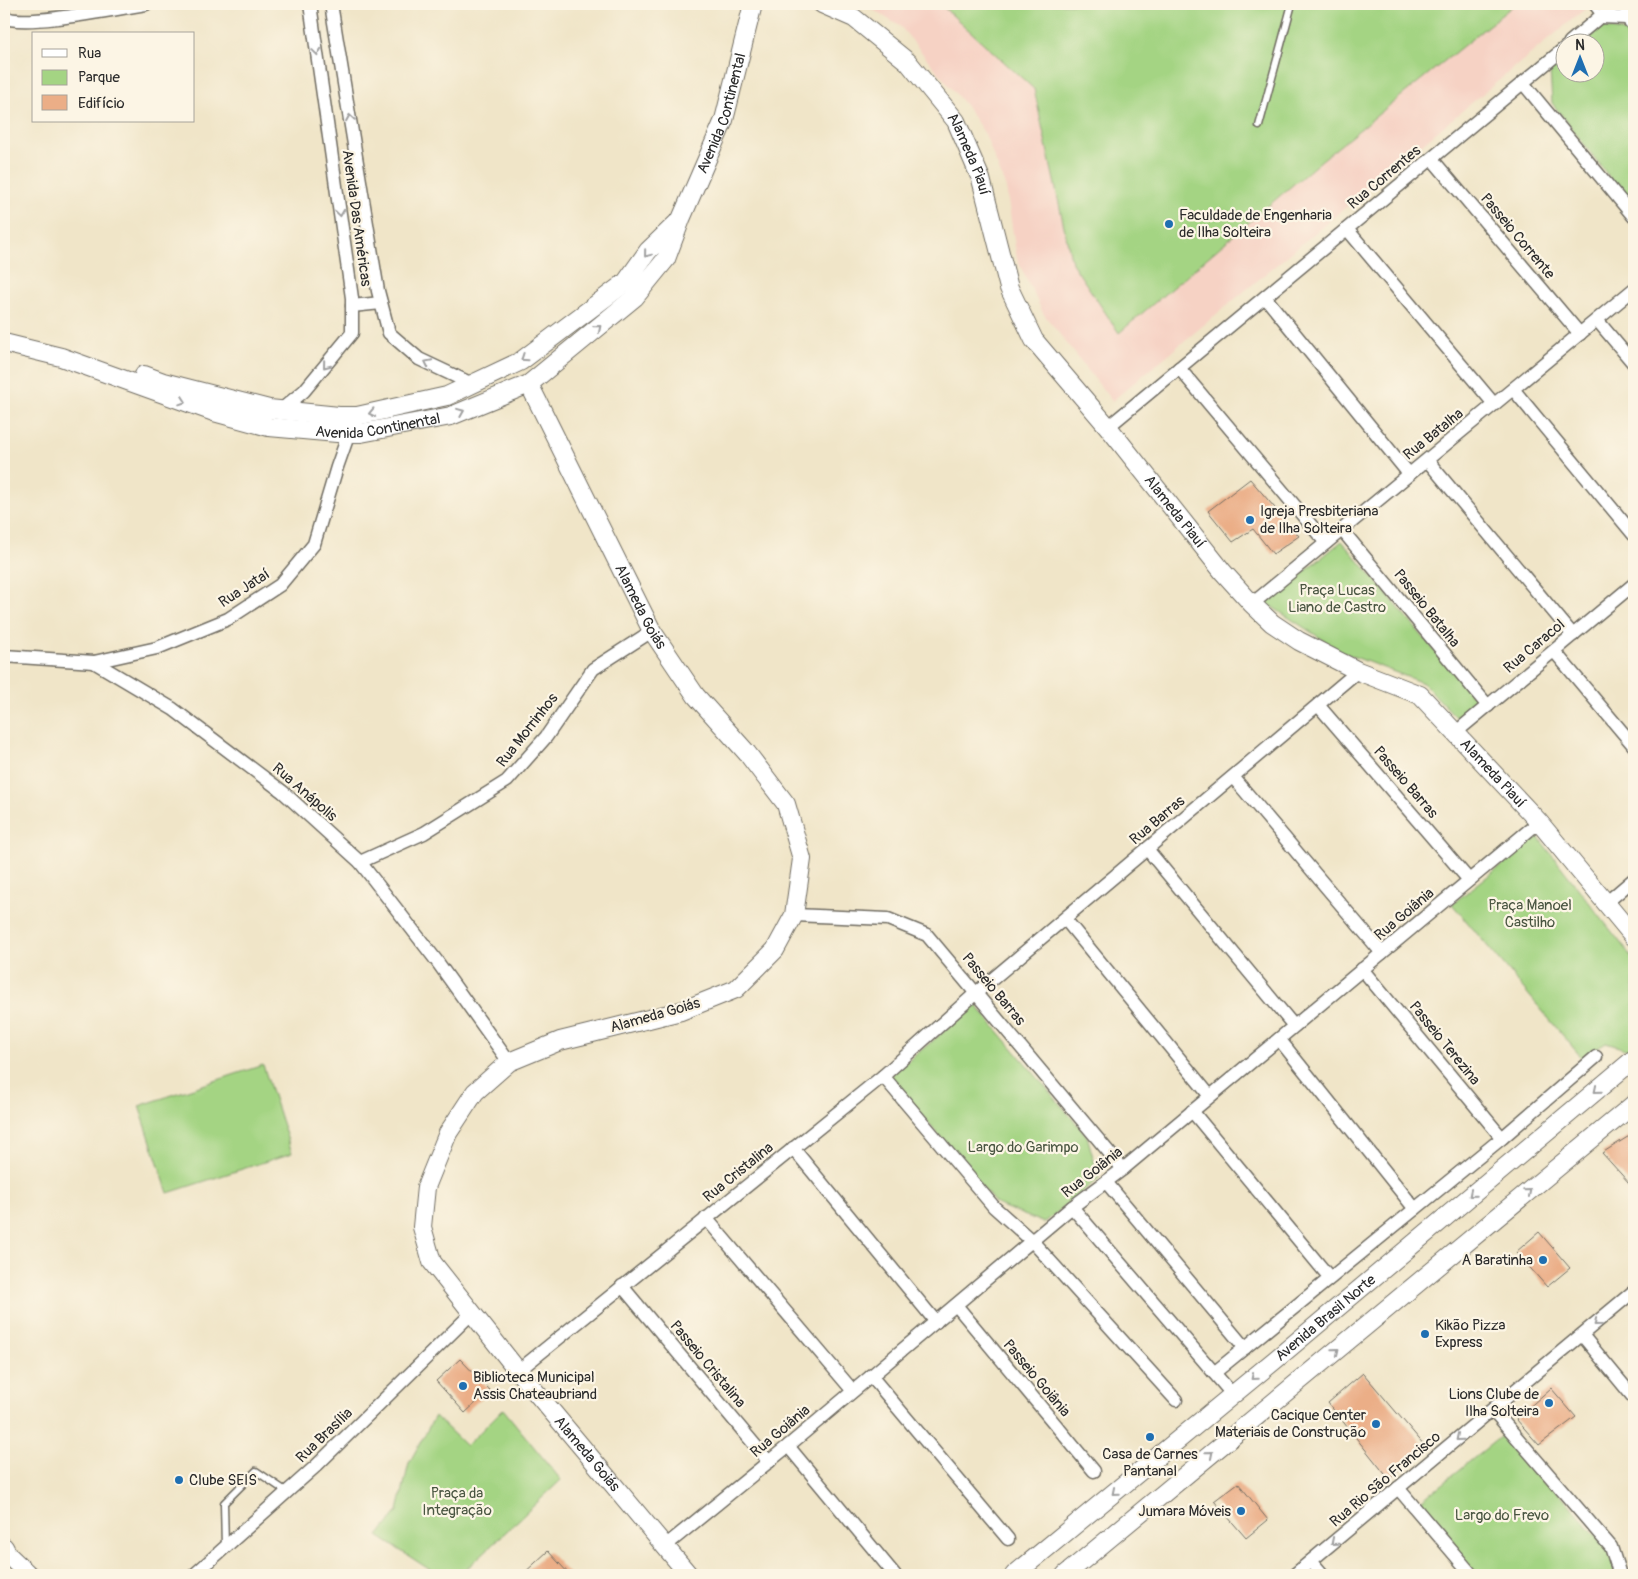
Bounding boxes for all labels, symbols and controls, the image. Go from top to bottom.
legend [32,32,195,122]
north arrow [1556,32,1606,82]
text: N [1575,37,1585,54]
text: Rua [78,44,101,63]
one-way arrow [311,48,322,56]
street label: Avenida Continental [693,51,750,177]
text: Parque [78,68,121,87]
text: Edifício [78,94,124,113]
street label: Alameda Piauí [943,109,994,197]
one-way arrow [345,114,356,122]
street label: Rua Correntes [1344,141,1425,214]
street label: Avenida Das Américas [338,149,376,288]
street label: Passeio Corrente [1476,190,1559,284]
place label: Faculdade de Engenharia de Ilha Solteira [1179,206,1332,242]
one-way arrow [334,209,345,217]
marker: Faculdade de Engenharia de Ilha Solteira [1163,218,1175,230]
one-way arrow [644,248,652,257]
one-way arrow [593,324,602,333]
one-way arrow [520,352,529,361]
one-way arrow [323,359,331,368]
one-way arrow [424,359,433,369]
one-way arrow [178,396,187,406]
street label: Rua Batalha [1399,404,1467,464]
one-way arrow [367,407,376,417]
one-way arrow [456,408,465,418]
street label: Avenida Continental [315,409,442,443]
street label: Alameda Piauí [1140,471,1209,552]
place label: Igreja Presbiteriana de Ilha Solteira [1260,502,1379,538]
marker: Igreja Presbiteriana de Ilha Solteira [1244,514,1256,526]
street label: Alameda Goiás [610,561,671,653]
street label: Rua Jataí [215,565,274,612]
street label: Passeio Batalha [1389,565,1464,651]
park label: Praça Lucas Liano de Castro [1288,581,1386,617]
street label: Rua Caracol [1500,615,1569,678]
street label: Rua Morrinhos [493,689,562,771]
street label: Alameda Piauí [1456,735,1530,812]
street label: Passeio Barras [1369,742,1442,822]
street label: Rua Anápolis [268,759,341,826]
street label: Rua Barras [1126,792,1189,849]
street label: Rua Goiânia [1371,884,1438,945]
park label: Praça Manoel Castilho [1488,896,1572,932]
street label: Passeio Barras [958,949,1030,1030]
street label: Alameda Goiás [608,993,703,1037]
street label: Passeio Terezina [1405,998,1484,1089]
one-way arrow [1594,1085,1603,1093]
street label: Rua Cristalina [699,1138,777,1207]
park label: Largo do Garimpo [967,1138,1079,1157]
street label: Rua Goiânia [1058,1143,1127,1202]
one-way arrow [1523,1188,1532,1197]
one-way arrow [1469,1189,1478,1198]
place label: A Baratinha [1462,1251,1533,1270]
marker: A Baratinha [1537,1254,1549,1266]
street label: Avenida Brasil Norte [1272,1270,1380,1366]
place label: Kikão Pizza Express [1435,1316,1506,1352]
street label: Passeio Cristalina [666,1317,750,1412]
one-way arrow [1594,1317,1603,1325]
marker: Kikão Pizza Express [1419,1328,1431,1340]
street label: Passeio Goiânia [999,1336,1075,1421]
one-way arrow [1330,1347,1339,1356]
place label: Biblioteca Municipal Assis Chateaubriand [473,1368,597,1404]
one-way arrow [1250,1372,1259,1381]
marker: Biblioteca Municipal Assis Chateaubriand [457,1380,469,1392]
place label: Lions Clube de Ilha Solteira [1449,1385,1540,1421]
marker: Lions Clube de Ilha Solteira [1543,1397,1555,1409]
street label: Rua Goiânia [747,1401,814,1462]
street label: Rua Brasília [292,1404,357,1467]
place label: Cacique Center Materiais de Construção [1215,1406,1367,1442]
street label: Alameda Goiás [550,1412,624,1496]
marker: Cacique Center Materiais de Construção [1370,1418,1382,1430]
street label: Rua Rio São Francisco [1326,1427,1445,1531]
marker: Casa de Carnes Pantanal [1144,1431,1156,1443]
one-way arrow [1455,1432,1464,1441]
place label: Casa de Carnes Pantanal [1102,1445,1198,1481]
one-way arrow [1205,1451,1214,1460]
place label: Clube SEIS [189,1471,257,1490]
marker: Clube SEIS [173,1474,185,1486]
park label: Praça da Integração [422,1484,492,1520]
one-way arrow [1111,1486,1120,1495]
place label: Jumara Móveis [1138,1502,1231,1521]
marker: Jumara Móveis [1235,1505,1247,1517]
park label: Largo do Frevo [1455,1506,1549,1525]
one-way arrow [1330,1536,1339,1545]

